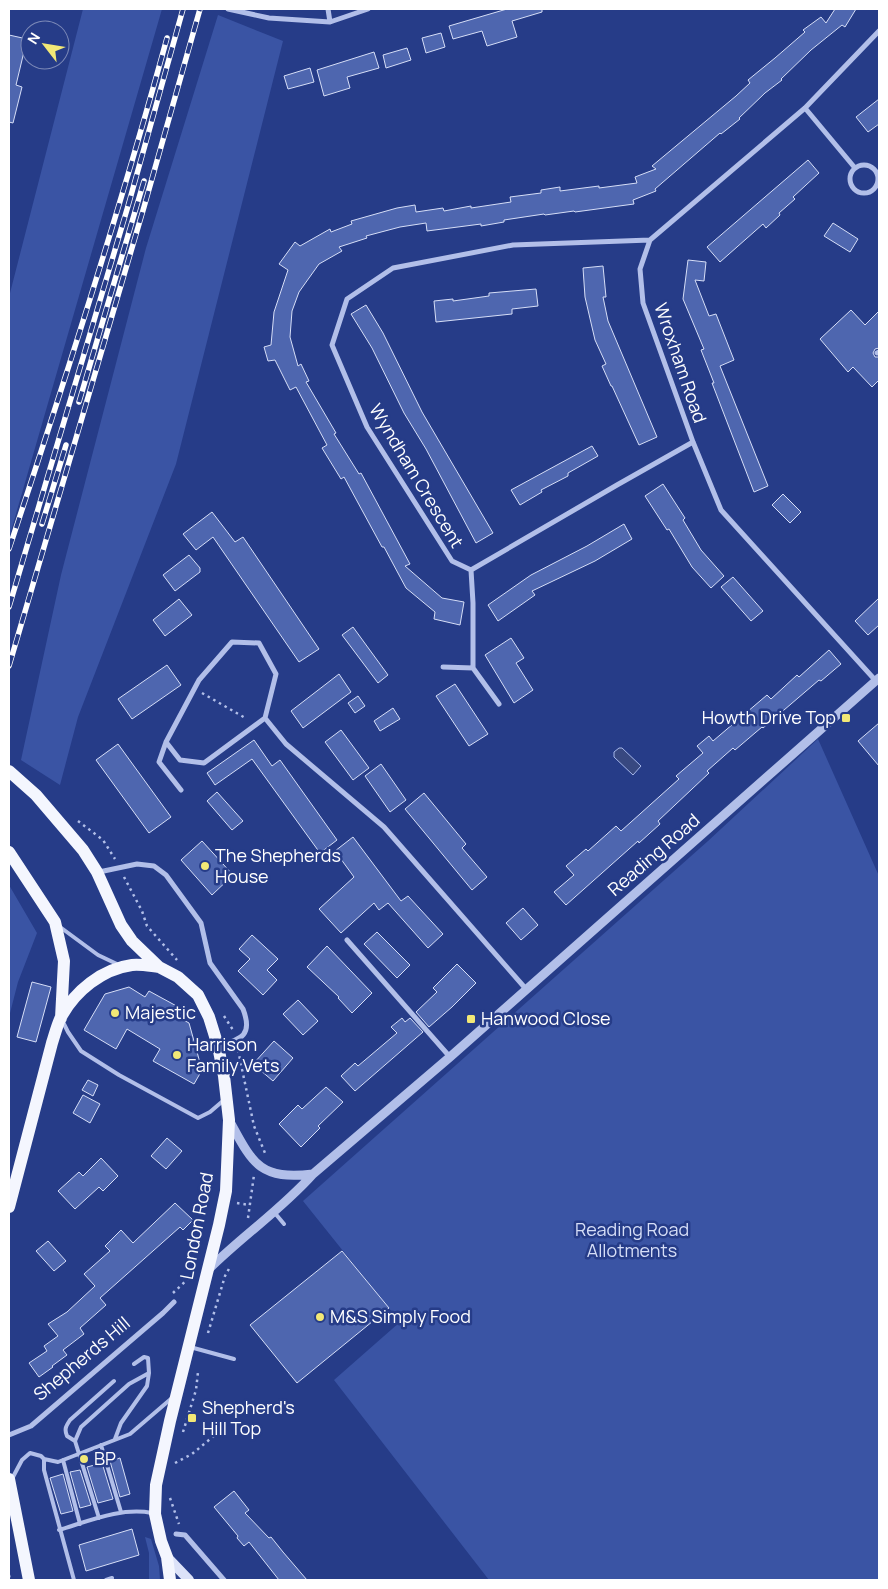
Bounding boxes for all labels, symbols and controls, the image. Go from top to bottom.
north arrow [20,20,70,70]
text: N [23,29,44,47]
street label: Wroxham Road [649,300,713,426]
street label: Wyndham Crescent [364,399,469,552]
place label: Howth Drive Top [702,705,836,729]
marker: Howth Drive Top [840,712,852,724]
street label: Reading Road [602,808,704,901]
place label: The Shepherds House [215,843,341,888]
marker: The Shepherds House [199,860,211,872]
place label: Majestic [125,1000,196,1024]
place label: Hanwood Close [481,1006,611,1030]
marker: Majestic [109,1007,121,1019]
marker: Hanwood Close [465,1013,477,1025]
place label: Harrison Family Vets [187,1032,279,1077]
marker: Harrison Family Vets [171,1049,183,1061]
street label: London Road [174,1170,218,1281]
park label: Reading Road Allotments [575,1217,689,1262]
place label: M&S Simply Food [330,1304,471,1328]
street label: Shepherds Hill [28,1311,135,1406]
marker: M&S Simply Food [314,1311,326,1323]
place label: Shepherd's Hill Top [202,1395,295,1440]
marker: Shepherd's Hill Top [186,1412,198,1424]
place label: BP [94,1446,116,1470]
marker: BP [78,1453,90,1465]

